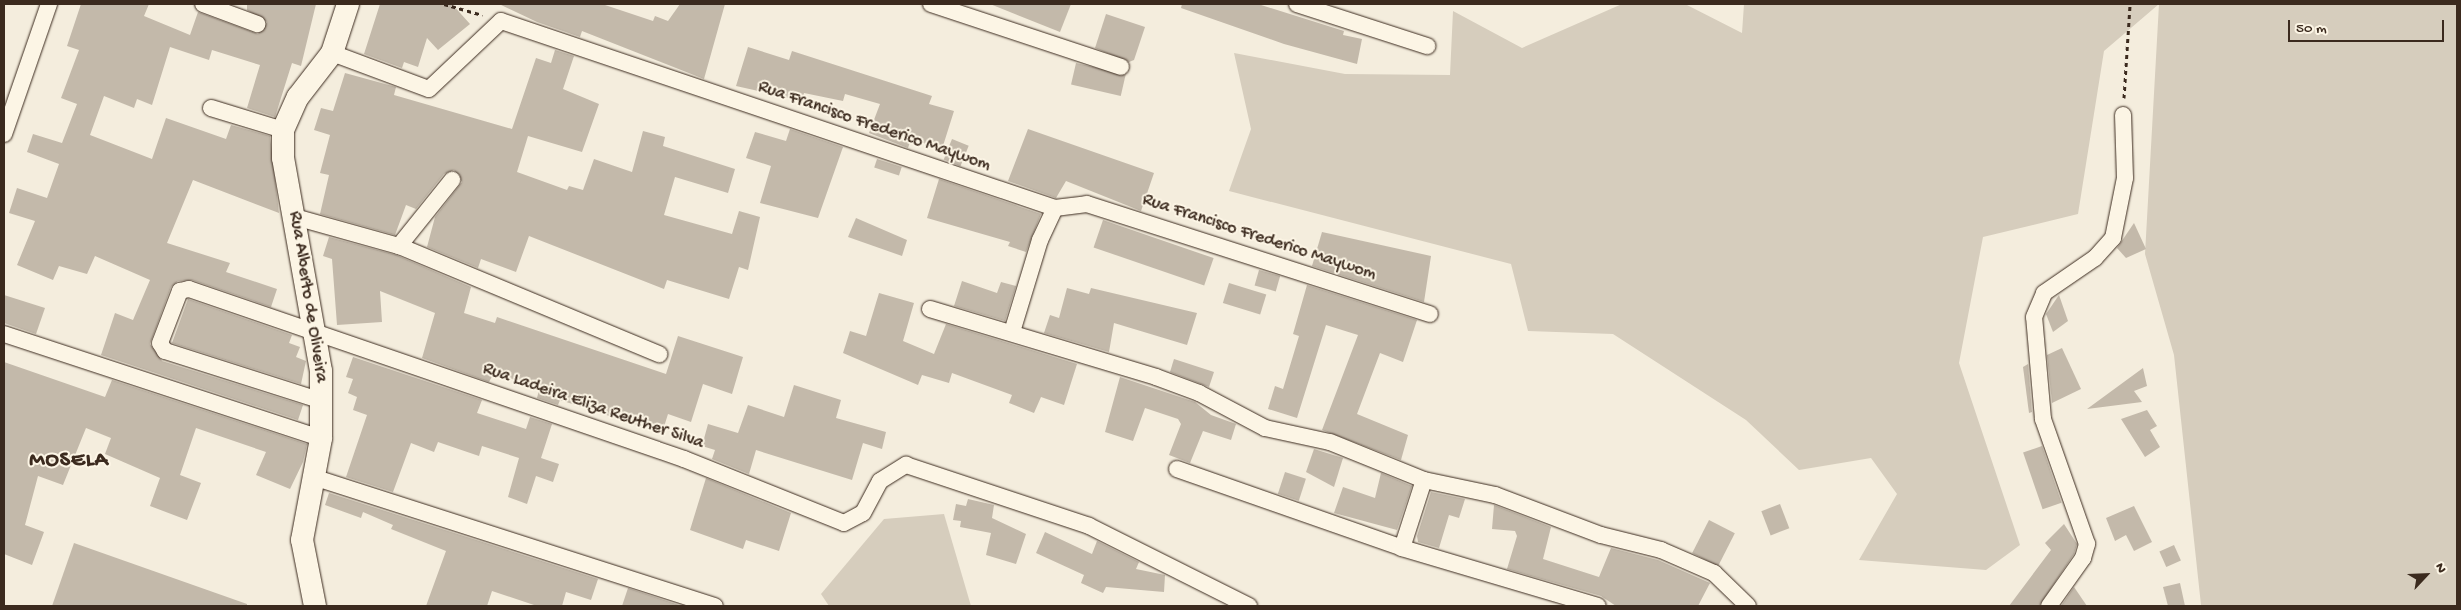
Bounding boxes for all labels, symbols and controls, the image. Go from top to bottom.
scale bar [2291,10,2447,42]
text: 50 m [2296,20,2327,38]
street label: Rua Francisco Frederico Maywom [755,77,993,177]
street label: Rua Francisco Frederico Maywom [1139,190,1379,286]
street label: Rua Alberto de Oliveira [283,210,331,384]
street label: Rua Ladeira Eliza Reuther Silva [480,359,706,455]
district label: MOSELA [29,449,109,475]
north arrow [2401,550,2451,600]
text: N [2430,561,2450,576]

